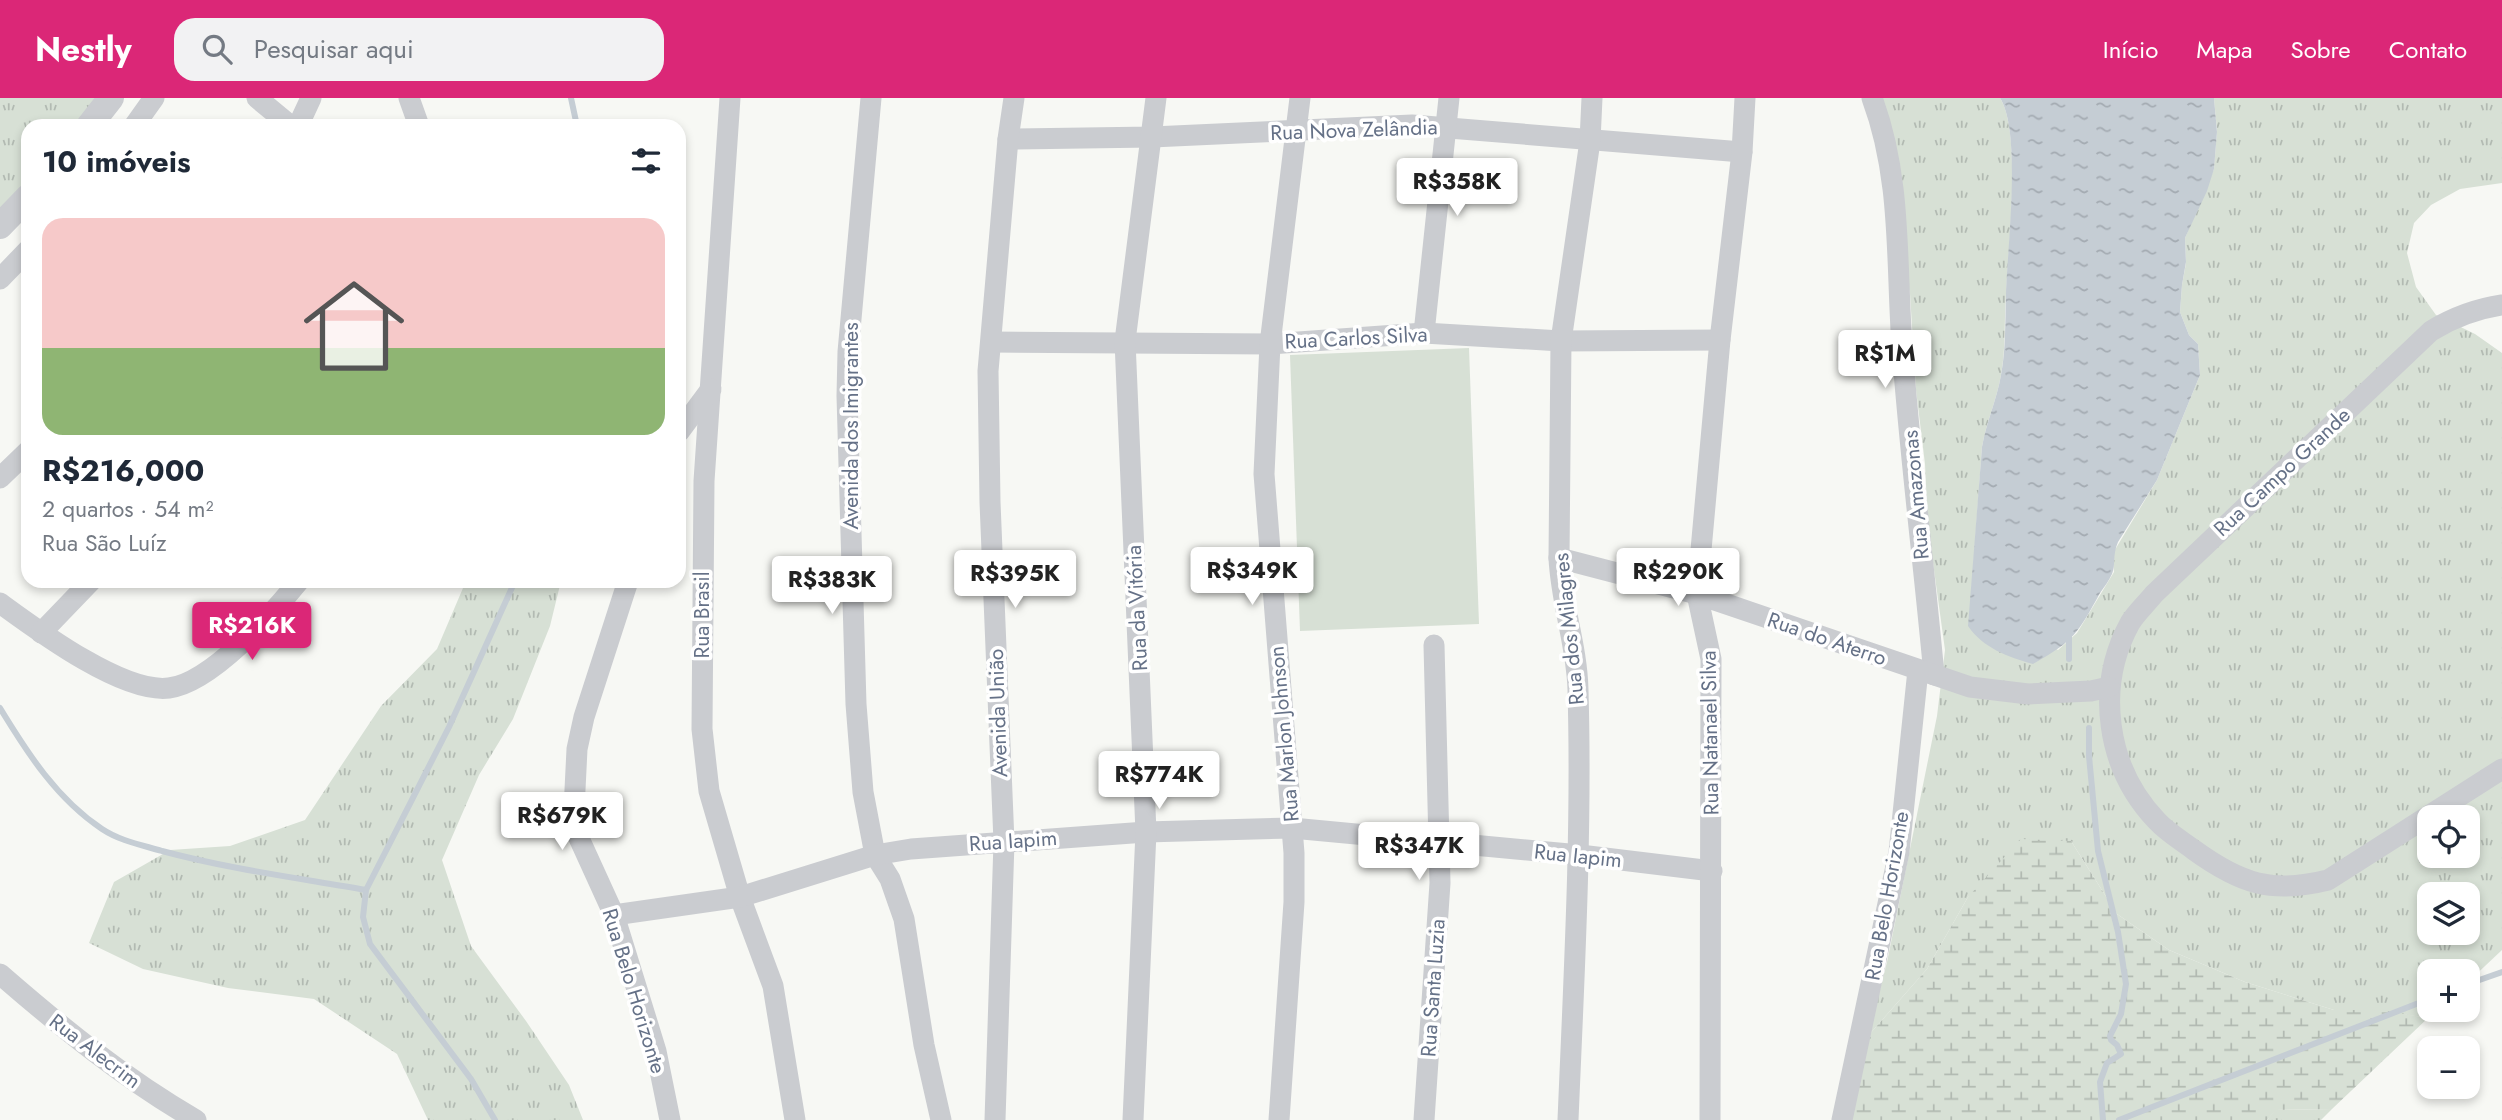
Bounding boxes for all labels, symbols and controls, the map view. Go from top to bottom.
search box [174,18,664,81]
text: Nestly [35,26,132,73]
icon: search [198,30,236,68]
text: Pesquisar aqui [254,30,414,68]
text: Início [2103,32,2158,67]
text: Mapa [2196,32,2253,67]
text: Sobre [2291,32,2351,67]
text: Contato [2389,32,2467,67]
street label: Rua Nova Zelândia [1270,112,1438,148]
text: 10 imóveis [42,140,191,183]
icon: filters [627,142,665,180]
pin: R$358K [1400,158,1514,218]
text: R$358K [1413,164,1501,198]
icon: home [291,263,417,389]
street label: Rua Carlos Silva [1284,319,1428,357]
street label: Avenida dos Imigrantes [836,322,866,530]
pin: R$1M [1844,330,1926,390]
text: R$1M [1854,336,1916,370]
street label: Rua Campo Grande [2207,400,2357,543]
street label: Rua Amazonas [1895,429,1937,561]
text: R$216,000 [42,449,204,492]
text: 2 quartos · 54 m² [42,492,213,526]
text: Rua São Luíz [42,526,167,560]
street label: Rua da Vitória [1119,544,1155,672]
pin: R$349K [1195,547,1309,607]
pin: R$290K [1621,548,1735,608]
pin: R$395K [958,550,1072,610]
street label: Rua dos Milagres [1546,551,1592,707]
text: R$349K [1207,553,1298,587]
text: R$290K [1633,554,1723,588]
pin: R$383K [775,556,889,616]
text: R$395K [970,556,1060,590]
text: R$383K [788,562,876,596]
street label: Rua Brasil [687,572,717,658]
pin: R$216K [195,602,309,662]
street label: Rua do Aterro [1763,605,1891,673]
text: R$216K [208,608,296,642]
street label: Rua Marlon Johnson [1261,645,1307,823]
street label: Avenida União [981,648,1015,778]
street label: Rua Natanael Silva [1694,650,1726,816]
pin: R$774K [1102,752,1216,811]
text: R$774K [1114,757,1204,791]
pin: R$679K [505,792,619,852]
text: R$679K [517,798,607,832]
map controls [2417,805,2480,1099]
button: locate [2417,805,2480,868]
street label: Rua Belo Horizonte [1857,809,1917,983]
pin: R$347K [1362,822,1476,882]
street label: Rua Iapim [968,823,1058,859]
text: R$347K [1374,828,1464,862]
street label: Rua Iapim [1533,836,1623,876]
button: layers [2417,882,2480,945]
street label: Rua Belo Horizonte [595,905,673,1077]
street label: Rua Santa Luzia [1413,918,1453,1058]
button: + [2417,959,2480,1022]
street label: Rua Alecrim [43,1007,147,1095]
button: − [2417,1036,2480,1099]

